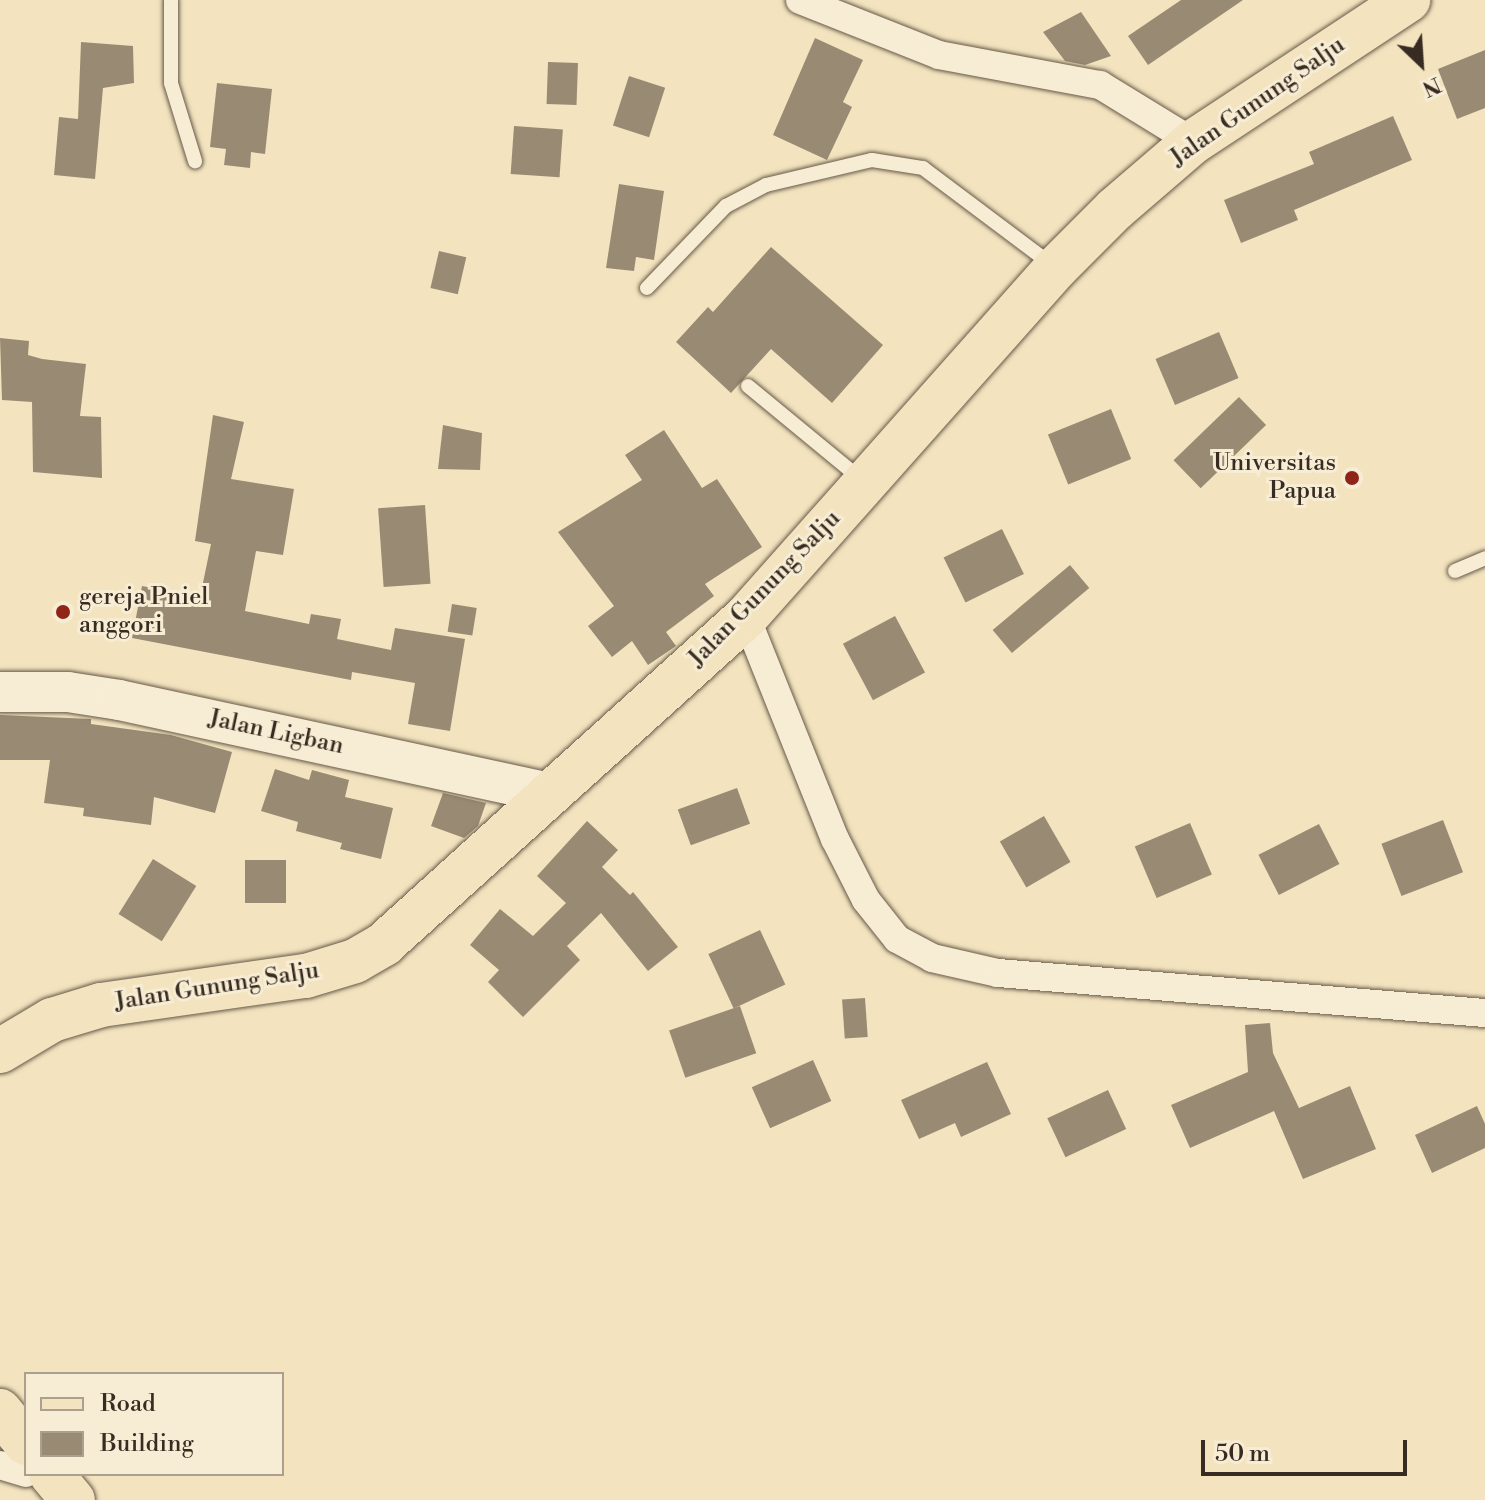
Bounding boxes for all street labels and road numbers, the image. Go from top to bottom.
street label: Jalan Gunung Salju [1165,31,1351,173]
street label: Jalan Gunung Salju [683,505,847,673]
street label: Jalan Ligban [206,705,346,761]
street label: Jalan Gunung Salju [113,957,321,1017]

